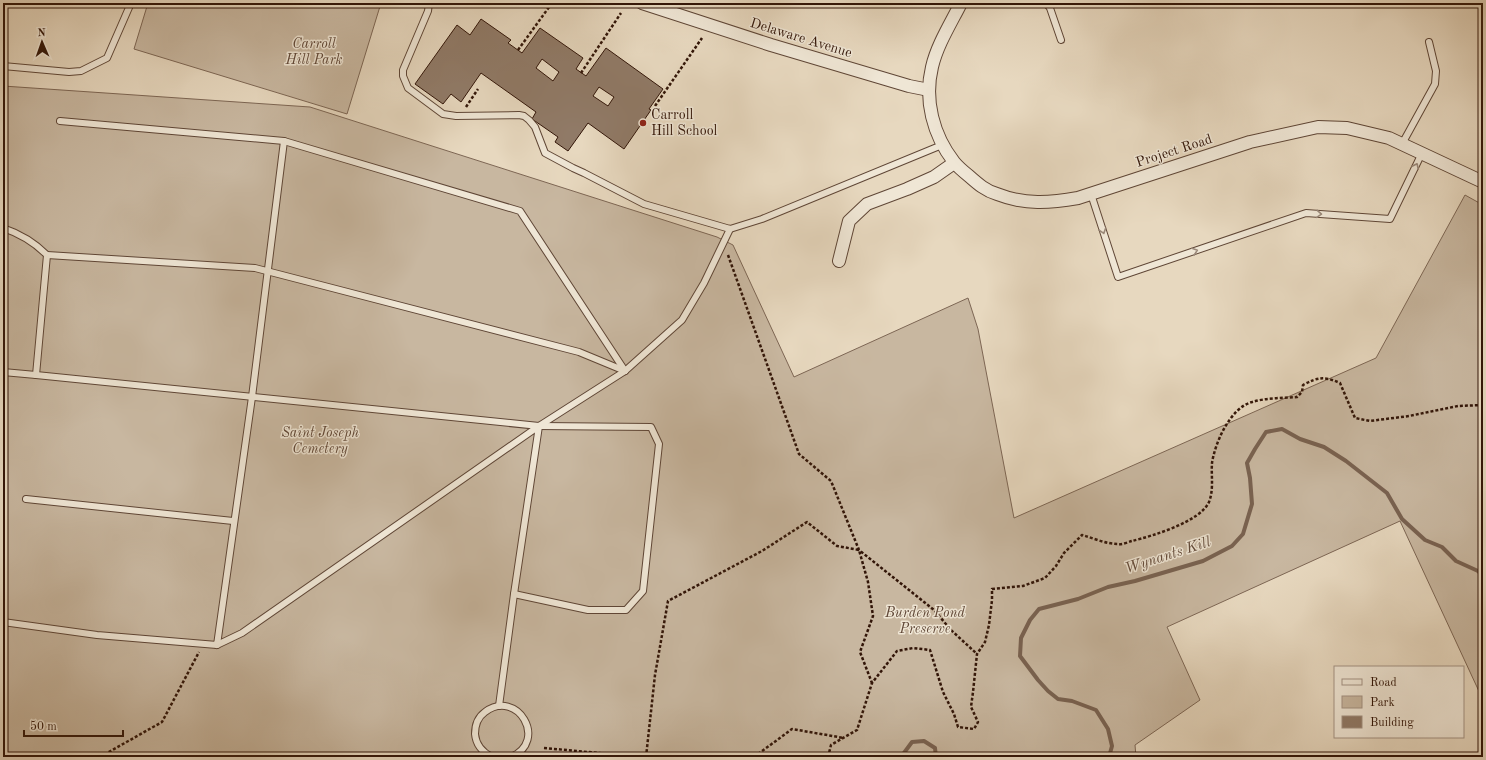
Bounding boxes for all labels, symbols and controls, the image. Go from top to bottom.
street label: Delaware Avenue [748,16,854,60]
north arrow [22,22,62,62]
text: N [37,28,47,39]
park label: Carroll Hill Park [285,37,343,67]
place label: Carroll Hill School [651,108,718,138]
marker: Carroll Hill School [638,118,648,128]
street label: Project Road [1134,132,1214,170]
one-way arrow [1411,163,1419,170]
one-way arrow [1316,209,1322,218]
one-way arrow [1098,227,1107,234]
one-way arrow [1192,247,1199,255]
park label: Saint Joseph Cemetery [281,426,359,457]
water label: Wynants Kill [1123,535,1213,577]
park label: Burden Pond Preserve [884,606,965,636]
legend [1334,666,1464,738]
text: Road [1370,677,1397,689]
text: Park [1370,697,1395,709]
scale bar [24,712,123,738]
text: Building [1370,717,1414,729]
text: 50 m [30,720,57,733]

